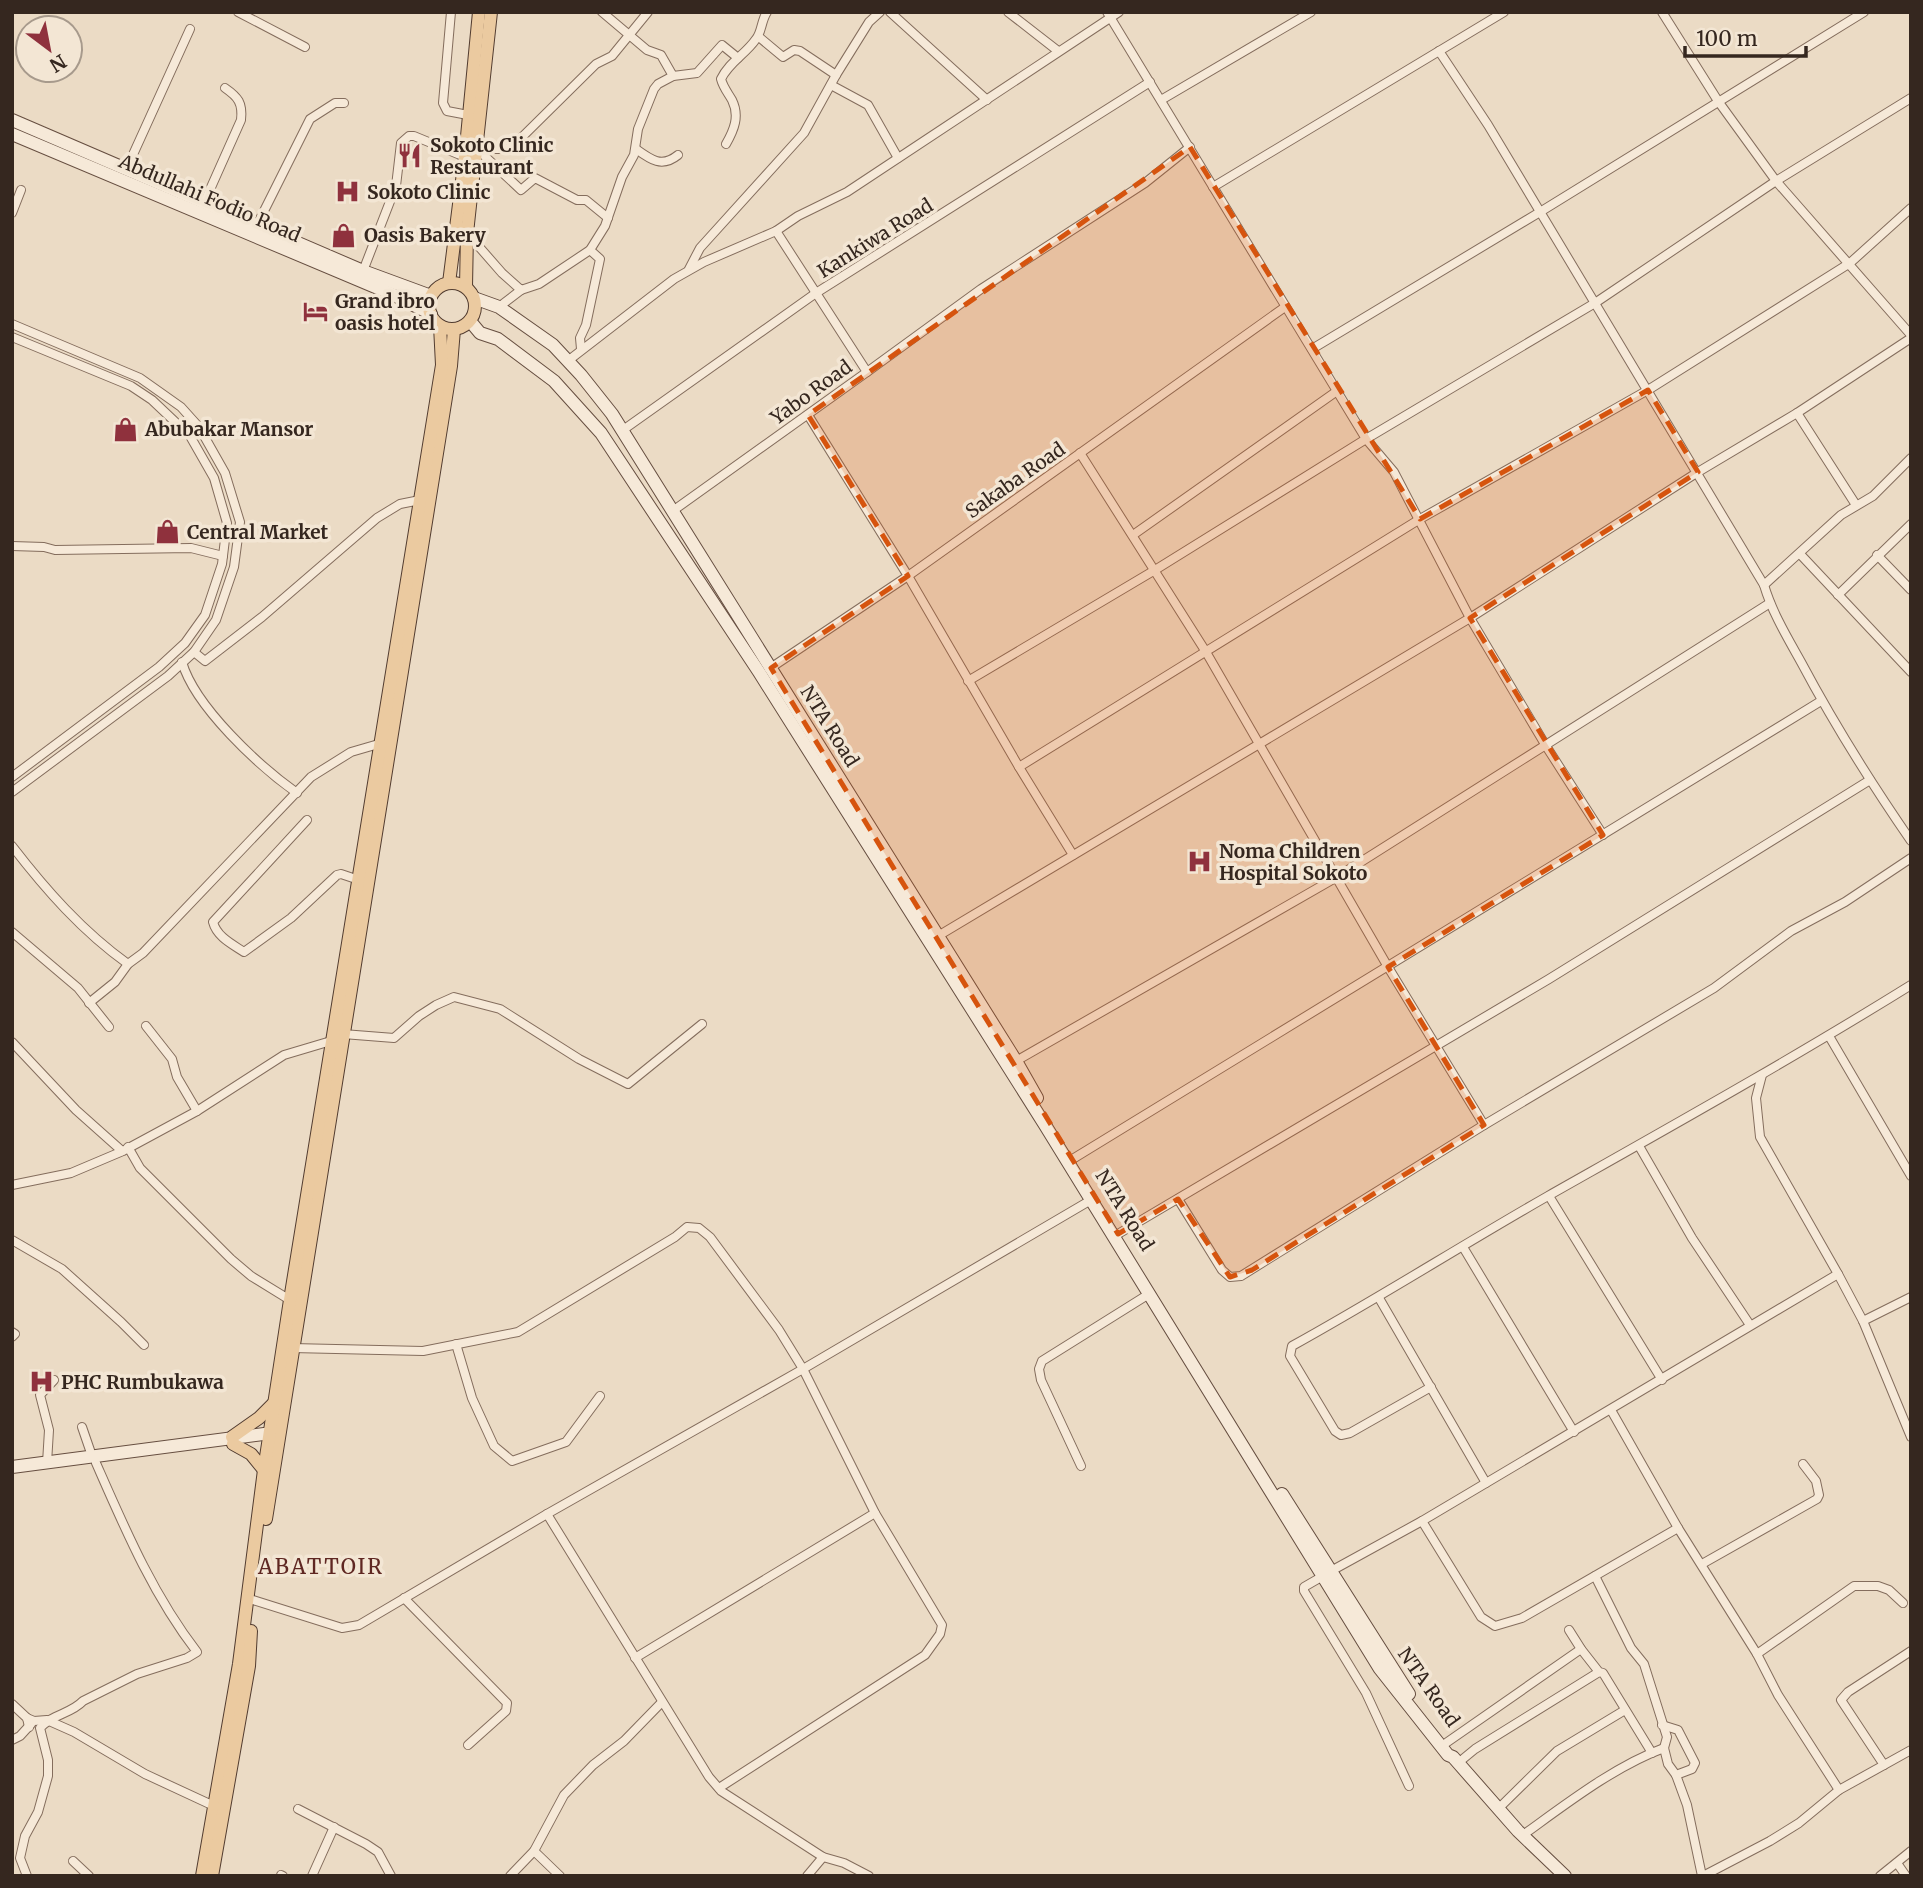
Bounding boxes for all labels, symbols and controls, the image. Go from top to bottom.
north arrow [14,14,84,84]
scale bar [1685,14,1806,58]
text: 100 m [1696,25,1758,52]
text: N [45,49,71,78]
place label: Sokoto Clinic Restaurant [430,133,554,179]
restaurant icon: Sokoto Clinic Restaurant [396,142,424,170]
street label: Abdullahi Fodio Road [115,148,305,247]
hospital icon: Sokoto Clinic [333,178,361,206]
place label: Sokoto Clinic [367,180,491,204]
street label: Kankiwa Road [813,193,937,283]
shop icon: Oasis Bakery [330,221,358,249]
place label: Oasis Bakery [364,223,487,247]
place label: Grand ibro oasis hotel [335,289,435,335]
hotel icon: Grand ibro oasis hotel [301,298,329,326]
street label: Yabo Road [765,354,856,430]
shop icon: Abubakar Mansor [111,415,139,443]
place label: Abubakar Mansor [144,417,314,441]
street label: Sakaba Road [960,437,1070,523]
shop icon: Central Market [153,518,181,546]
place label: Central Market [187,520,328,544]
street label: NTA Road [796,681,864,771]
place label: Noma Children Hospital Sokoto [1219,839,1367,885]
hospital icon: Noma Children Hospital Sokoto [1185,848,1213,876]
street label: NTA Road [1091,1165,1159,1255]
hospital icon: PHC Rumbukawa [27,1368,55,1396]
place label: PHC Rumbukawa [61,1370,224,1394]
district label: ABATTOIR [257,1553,384,1580]
street label: NTA Road [1393,1643,1465,1731]

